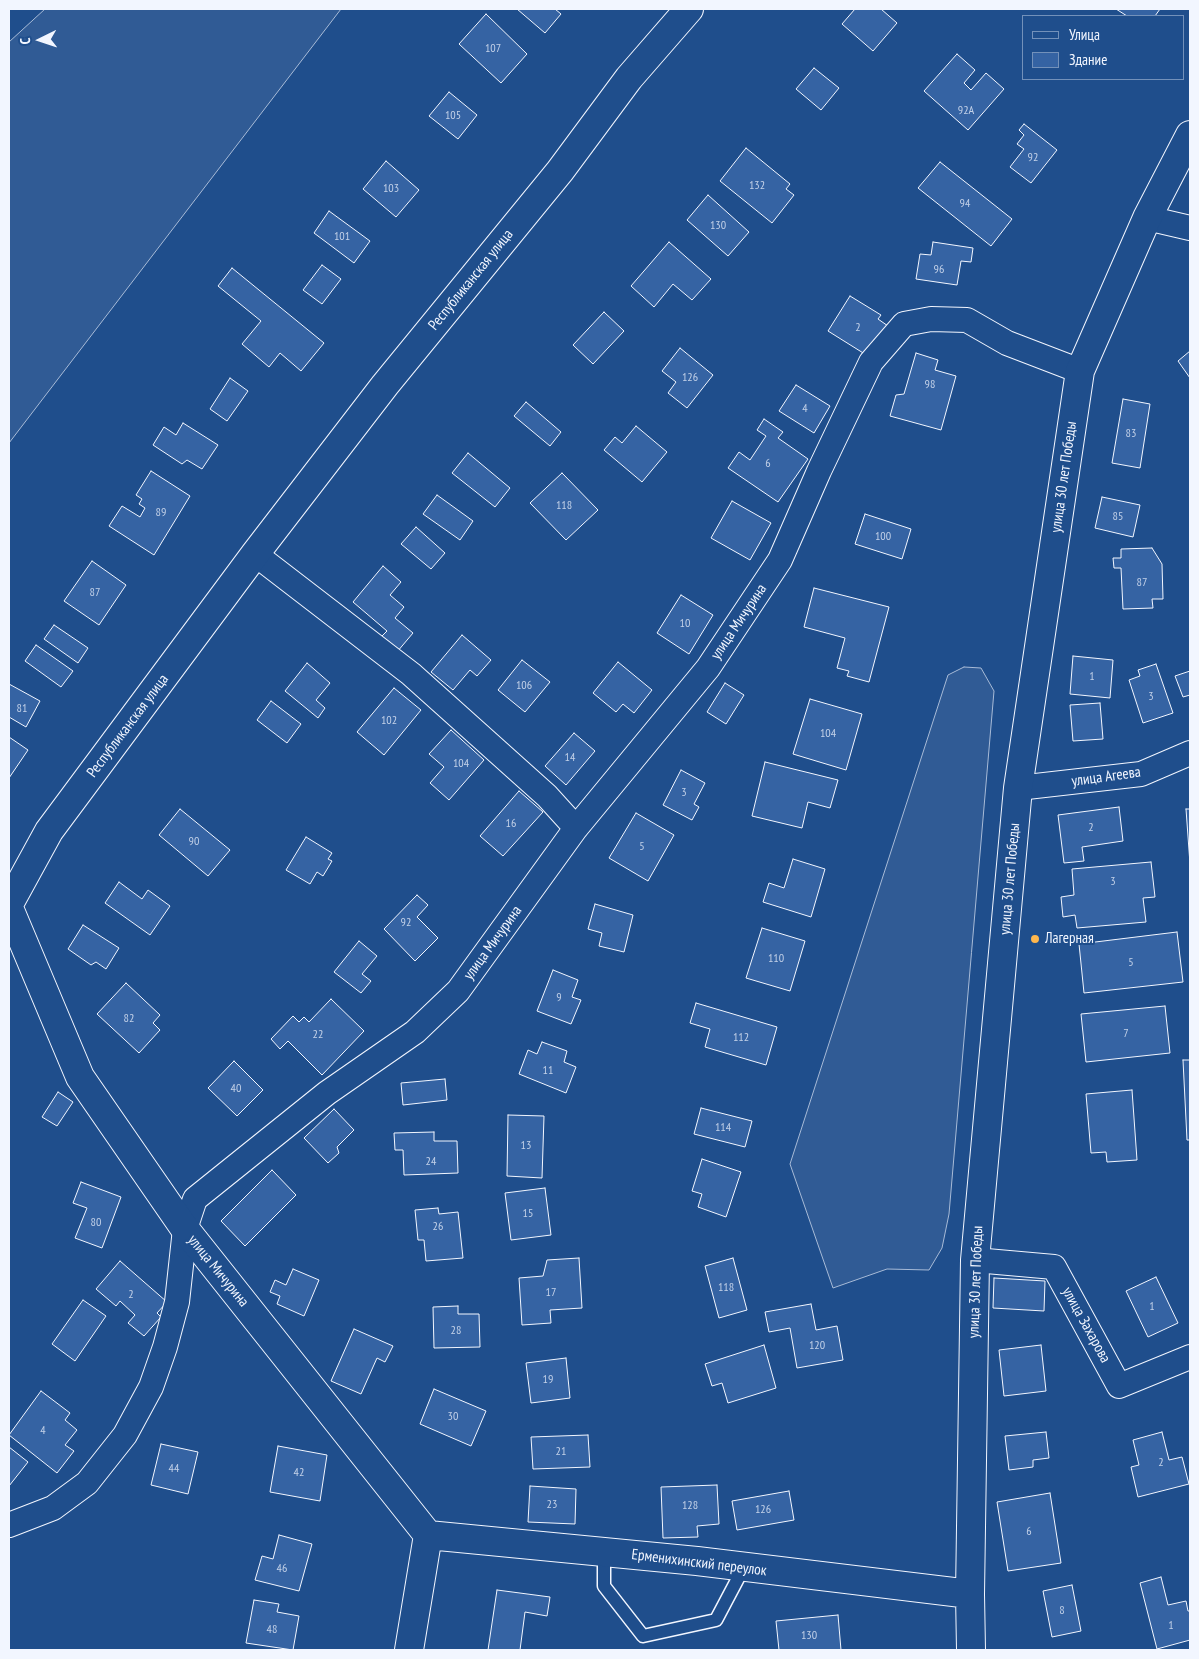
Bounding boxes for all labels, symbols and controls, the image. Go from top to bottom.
north arrow [15,15,65,65]
legend [1022,15,1184,80]
text: Улица [1069,25,1100,44]
text: С [16,37,34,45]
house number: 107 [485,42,501,56]
text: Здание [1069,50,1107,69]
house number: 92А [958,104,974,118]
house number: 105 [445,109,461,123]
house number: 92 [1028,151,1038,165]
house number: 132 [749,179,765,193]
house number: 103 [383,182,399,196]
house number: 94 [960,197,970,211]
house number: 130 [710,219,726,233]
street label: Республиканская улица [425,226,517,334]
house number: 101 [334,230,350,244]
house number: 96 [934,263,944,277]
house number: 2 [855,321,861,335]
house number: 126 [682,371,698,385]
house number: 98 [925,378,935,392]
house number: 4 [802,402,808,416]
street label: улица 30 лет Победы [1047,420,1081,534]
house number: 83 [1126,427,1136,441]
house number: 6 [765,457,771,471]
house number: 118 [556,499,572,513]
house number: 89 [156,506,166,520]
house number: 85 [1113,510,1123,524]
house number: 100 [875,530,891,544]
house number: 87 [1137,576,1147,590]
street label: улица Мичурина [707,581,771,663]
house number: 87 [90,586,100,600]
house number: 10 [680,617,690,631]
house number: 1 [1089,670,1095,684]
street label: Республиканская улица [83,671,173,781]
house number: 106 [516,679,532,693]
house number: 3 [1148,690,1154,704]
house number: 81 [17,702,27,716]
house number: 102 [381,714,397,728]
house number: 104 [820,727,836,741]
house number: 14 [565,751,575,765]
house number: 104 [453,757,469,771]
street label: улица Агеева [1070,763,1142,791]
house number: 3 [681,786,687,800]
house number: 16 [506,817,516,831]
house number: 2 [1088,821,1094,835]
street label: улица 30 лет Победы [996,822,1024,936]
house number: 90 [189,835,199,849]
house number: 5 [639,840,645,854]
house number: 3 [1110,875,1116,889]
street label: улица Мичурина [460,902,526,984]
house number: 92 [401,916,411,930]
place label: Лагерная [1045,930,1094,948]
marker: Лагерная [1029,933,1041,945]
house number: 110 [768,952,784,966]
house number: 5 [1128,956,1134,970]
house number: 9 [556,991,562,1005]
house number: 82 [124,1012,134,1026]
house number: 7 [1123,1027,1129,1041]
house number: 22 [313,1028,323,1042]
house number: 112 [733,1031,749,1045]
house number: 11 [543,1064,553,1078]
house number: 40 [231,1082,241,1096]
house number: 114 [715,1121,731,1135]
house number: 13 [521,1139,531,1153]
house number: 24 [426,1155,436,1169]
house number: 15 [523,1207,533,1221]
house number: 80 [91,1216,101,1230]
house number: 26 [433,1220,443,1234]
street label: улица 30 лет Победы [965,1226,987,1338]
street label: улица Мичурина [184,1231,252,1311]
house number: 118 [718,1281,734,1295]
street label: улица Захарова [1058,1284,1114,1366]
house number: 17 [546,1286,556,1300]
house number: 2 [128,1288,134,1302]
house number: 1 [1149,1300,1155,1314]
house number: 28 [451,1324,461,1338]
house number: 120 [809,1339,825,1353]
house number: 19 [543,1373,553,1387]
house number: 30 [448,1410,458,1424]
house number: 4 [40,1424,46,1438]
house number: 21 [556,1445,566,1459]
house number: 2 [1158,1456,1164,1470]
house number: 44 [169,1462,179,1476]
house number: 42 [294,1466,304,1480]
house number: 23 [547,1498,557,1512]
house number: 128 [682,1499,698,1513]
house number: 126 [755,1503,771,1517]
house number: 6 [1026,1525,1032,1539]
street label: Ерменихинский переулок [630,1546,768,1580]
house number: 46 [277,1562,287,1576]
house number: 8 [1059,1604,1065,1618]
house number: 1 [1168,1619,1174,1633]
house number: 48 [267,1623,277,1637]
house number: 130 [801,1629,817,1643]

